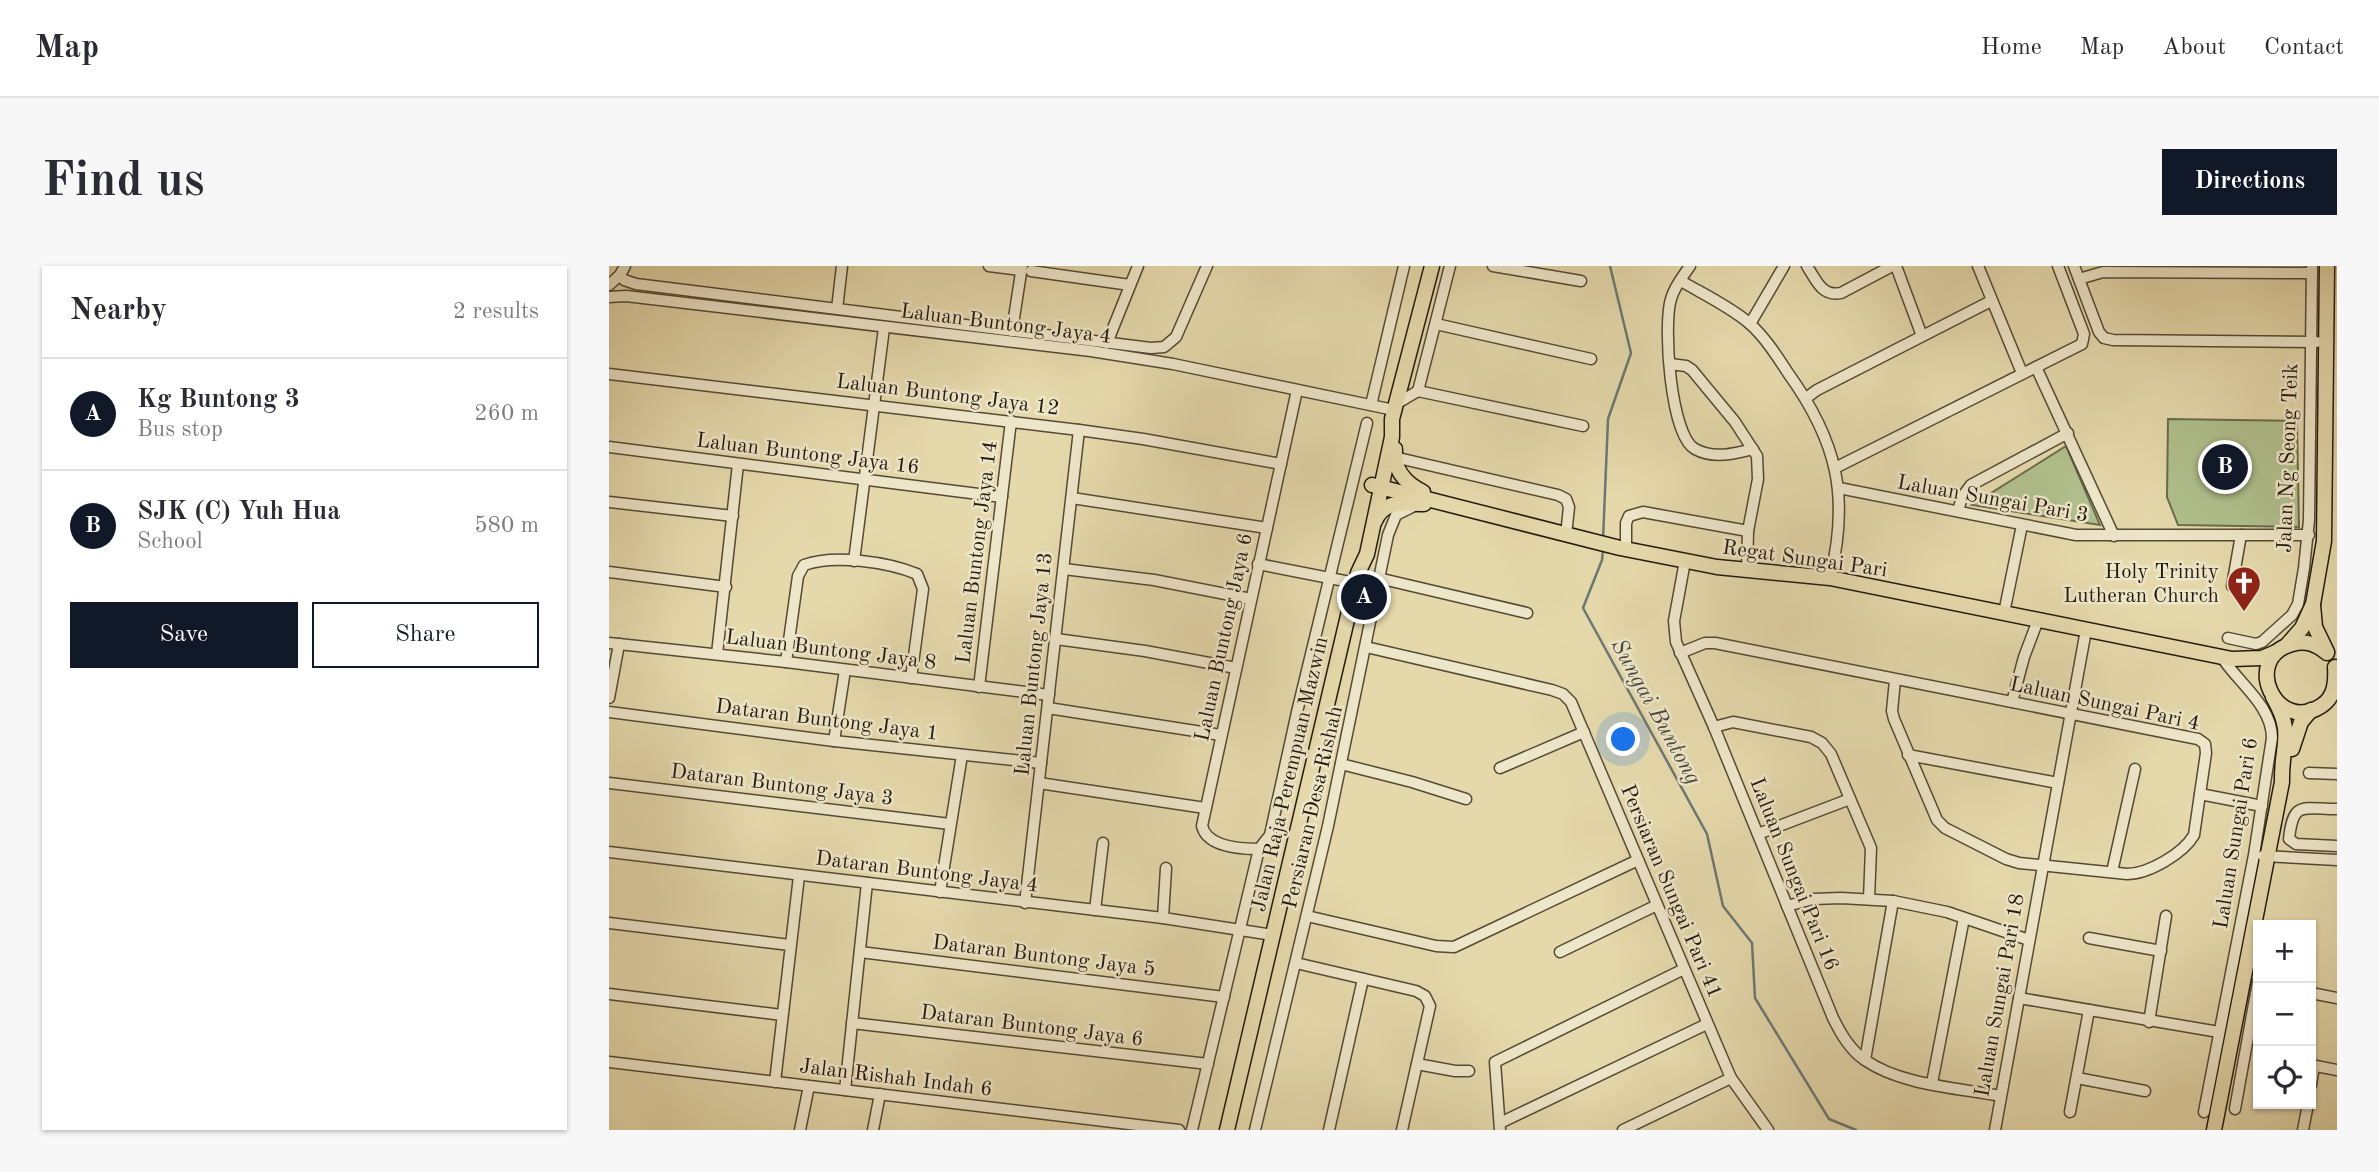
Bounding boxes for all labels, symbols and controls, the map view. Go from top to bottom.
text: Map [35,32,99,65]
text: Home [1981,36,2042,60]
text: Map [2080,36,2124,60]
text: About [2162,36,2226,60]
text: Contact [2264,36,2344,60]
button: Directions [2162,149,2337,215]
text: Find us [42,158,205,207]
text: Nearby [70,296,167,326]
text: 2 results [453,300,539,323]
street label: Laluan Buntong Jaya 4 [899,301,1113,348]
street label: Jalan Ng Seong Teik [2275,363,2302,553]
street label: Laluan Buntong Jaya 12 [835,371,1061,420]
text: Kg Buntong 3 [137,387,300,413]
text: A [84,402,102,425]
text: 260 m [474,402,539,425]
text: Bus stop [137,418,223,441]
street label: Laluan Buntong Jaya 16 [695,430,921,479]
street label: Laluan Buntong Jaya 14 [953,439,1002,665]
pin: B [2202,441,2248,493]
street label: Laluan Sungai Pari 3 [1895,472,2090,527]
text: SJK (C) Yuh Hua [137,499,340,525]
text: B [85,514,101,537]
text: 580 m [474,514,539,537]
text: School [137,530,203,553]
street label: Laluan Buntong Jaya 6 [1192,531,1257,743]
street label: Regat Sungai Pari [1721,538,1889,581]
street label: Laluan Buntong Jaya 13 [1012,551,1057,777]
place label: Holy Trinity Lutheran Church [2063,562,2219,607]
church icon: Holy Trinity Lutheran Church [2225,564,2263,613]
pin: A [1341,571,1387,623]
button: Save [70,602,298,668]
button: Share [312,602,539,668]
street label: Laluan Buntong Jaya 8 [724,627,938,674]
street label: Jalan Raja Perempuan Mazwin [1249,635,1332,914]
water label: Sungai Buntong [1605,635,1705,789]
street label: Laluan Sungai Pari 4 [2008,674,2202,735]
street label: Dataran Buntong Jaya 1 [714,696,939,745]
street label: Persiaran Desa Rishah [1280,704,1347,911]
your location [1606,722,1640,756]
street label: Laluan Sungai Pari 6 [2211,736,2262,931]
street label: Dataran Buntong Jaya 3 [669,761,894,810]
street label: Laluan Sungai Pari 16 [1745,775,1842,974]
street label: Persiaran Sungai Pari 41 [1616,782,1725,1002]
street label: Dataran Buntong Jaya 4 [814,848,1039,897]
street label: Laluan Sungai Pari 18 [1972,892,2029,1099]
map controls [2253,920,2316,1109]
button: + [2253,920,2316,983]
street label: Dataran Buntong Jaya 5 [931,932,1156,981]
button: − [2253,983,2316,1046]
street label: Dataran Buntong Jaya 6 [919,1002,1144,1051]
button: locate [2253,1046,2316,1109]
street label: Jalan Rishah Indah 6 [798,1056,994,1101]

